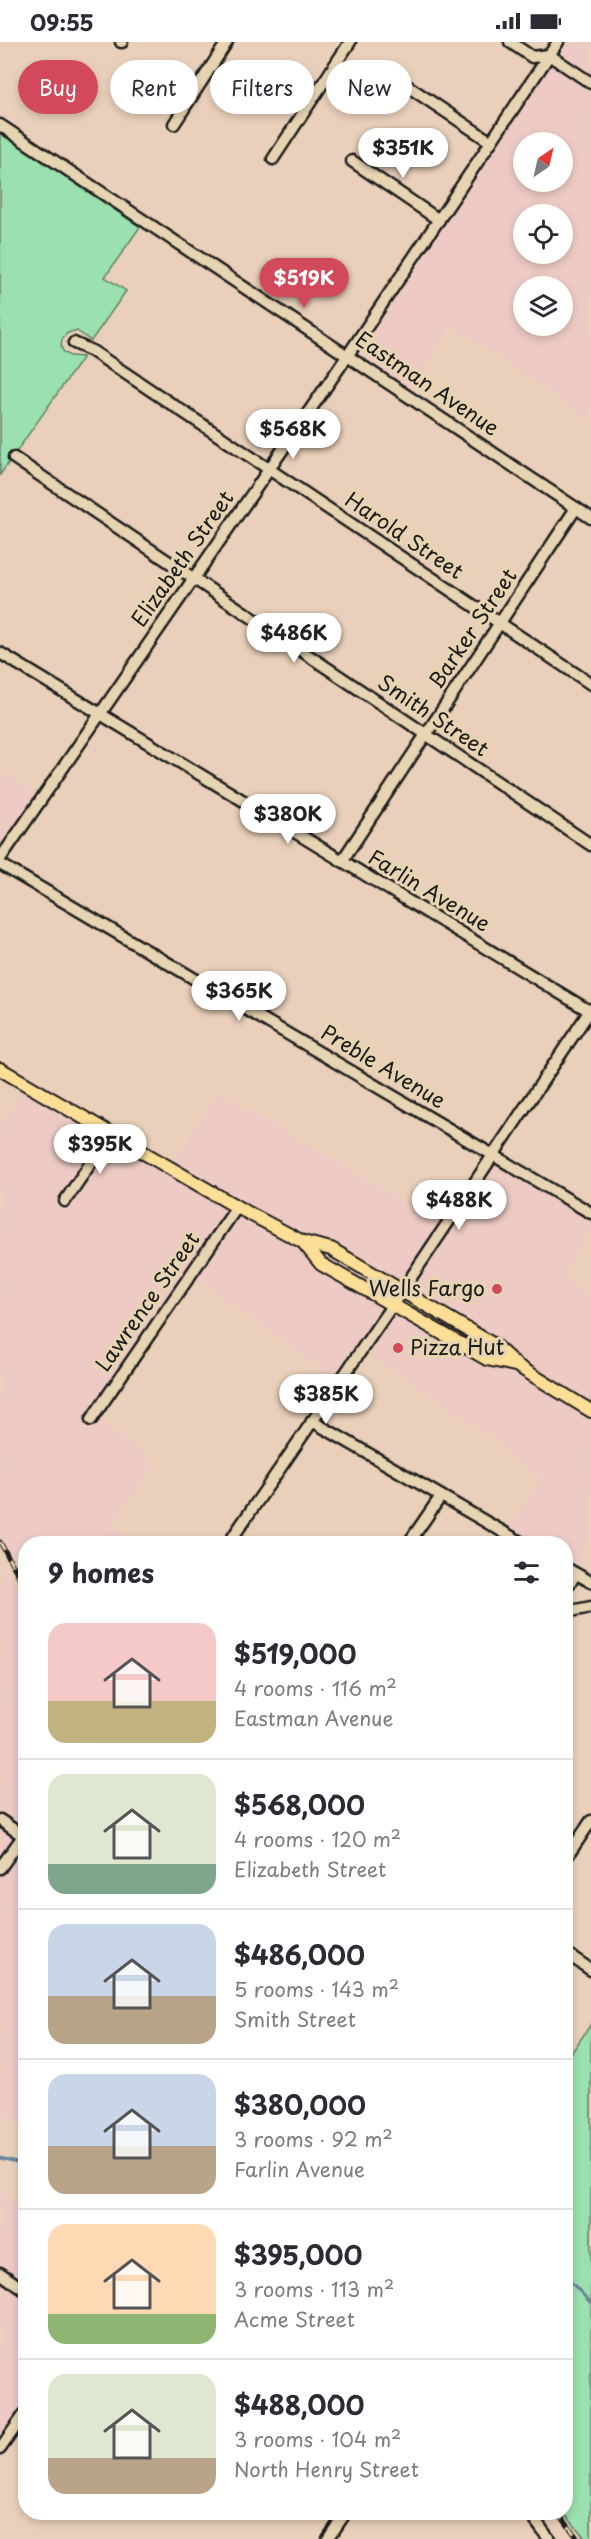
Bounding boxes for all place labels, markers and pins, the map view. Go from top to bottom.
pin: $351K [361,128,445,179]
pin: $519K [262,258,346,309]
pin: $568K [251,409,335,460]
pin: $486K [252,613,336,664]
pin: $380K [246,794,330,845]
pin: $365K [197,971,281,1022]
pin: $395K [58,1124,142,1175]
pin: $488K [417,1180,501,1231]
place label: Wells Fargo [369,1271,485,1303]
marker: Wells Fargo [490,1282,504,1296]
place label: Pizza Hut [410,1330,504,1362]
marker: Pizza Hut [391,1341,405,1355]
pin: $385K [284,1374,368,1425]

